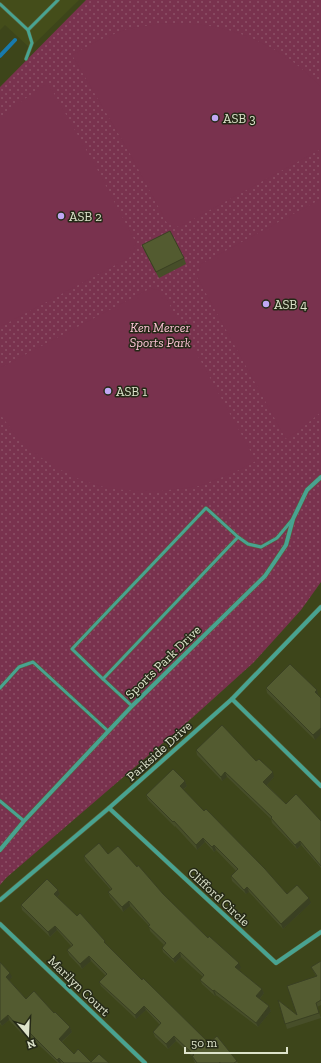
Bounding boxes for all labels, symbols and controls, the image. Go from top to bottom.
place label: ASB 3 [223,111,256,126]
marker: ASB 3 [210,113,220,123]
place label: ASB 2 [69,209,102,224]
marker: ASB 2 [56,211,66,221]
place label: ASB 4 [274,297,307,312]
marker: ASB 4 [261,299,271,309]
park label: Ken Mercer Sports Park [130,320,191,350]
place label: ASB 1 [116,384,147,399]
marker: ASB 1 [103,386,113,396]
street label: Sports Park Drive [122,622,204,702]
street label: Parkside Drive [124,718,194,784]
street label: Clifford Circle [185,865,253,929]
street label: Marilyn Court [45,953,113,1019]
north arrow [8,1015,48,1055]
scale bar [185,1029,287,1055]
text: N [24,1036,37,1052]
text: 50 m [191,1036,218,1050]

